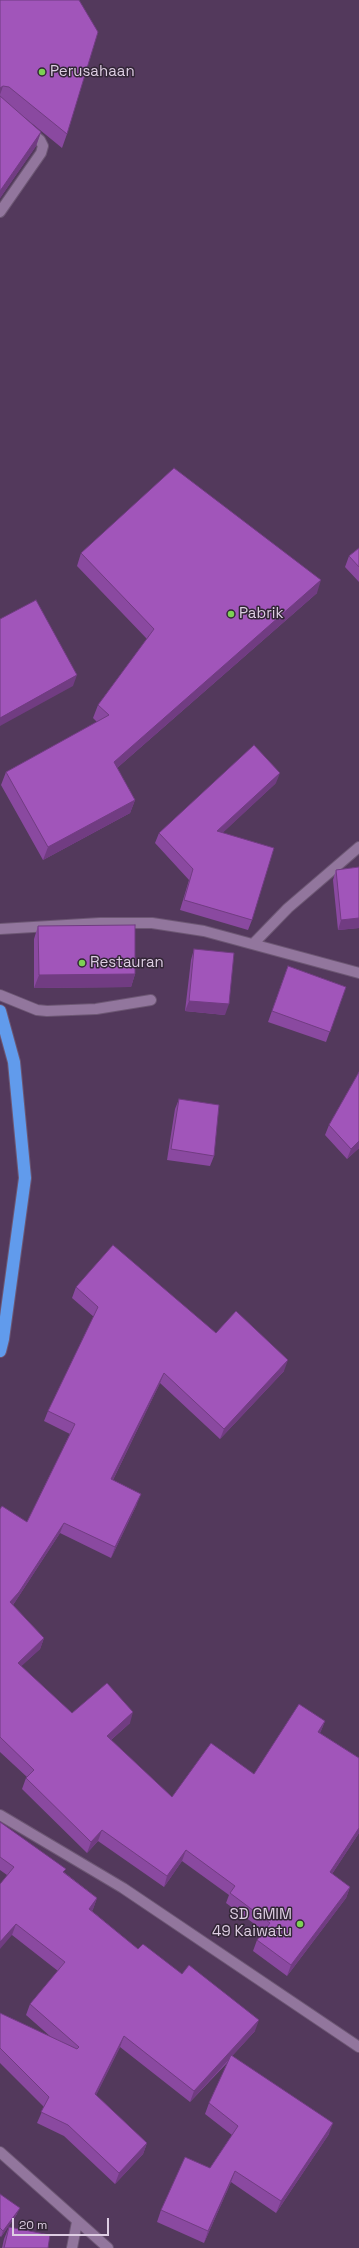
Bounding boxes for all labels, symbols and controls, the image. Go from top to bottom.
place label: Perusahaan [50,63,135,81]
marker: Perusahaan [37,67,47,77]
place label: Pabrik [239,605,284,623]
marker: Pabrik [226,609,236,619]
place label: Restauran [90,954,164,972]
marker: Restauran [77,958,87,968]
place label: SD GMIM 49 Kaiwatu [212,1906,292,1941]
marker: SD GMIM 49 Kaiwatu [295,1919,305,1929]
scale bar [14,2210,111,2236]
text: 20 m [19,2217,47,2233]

